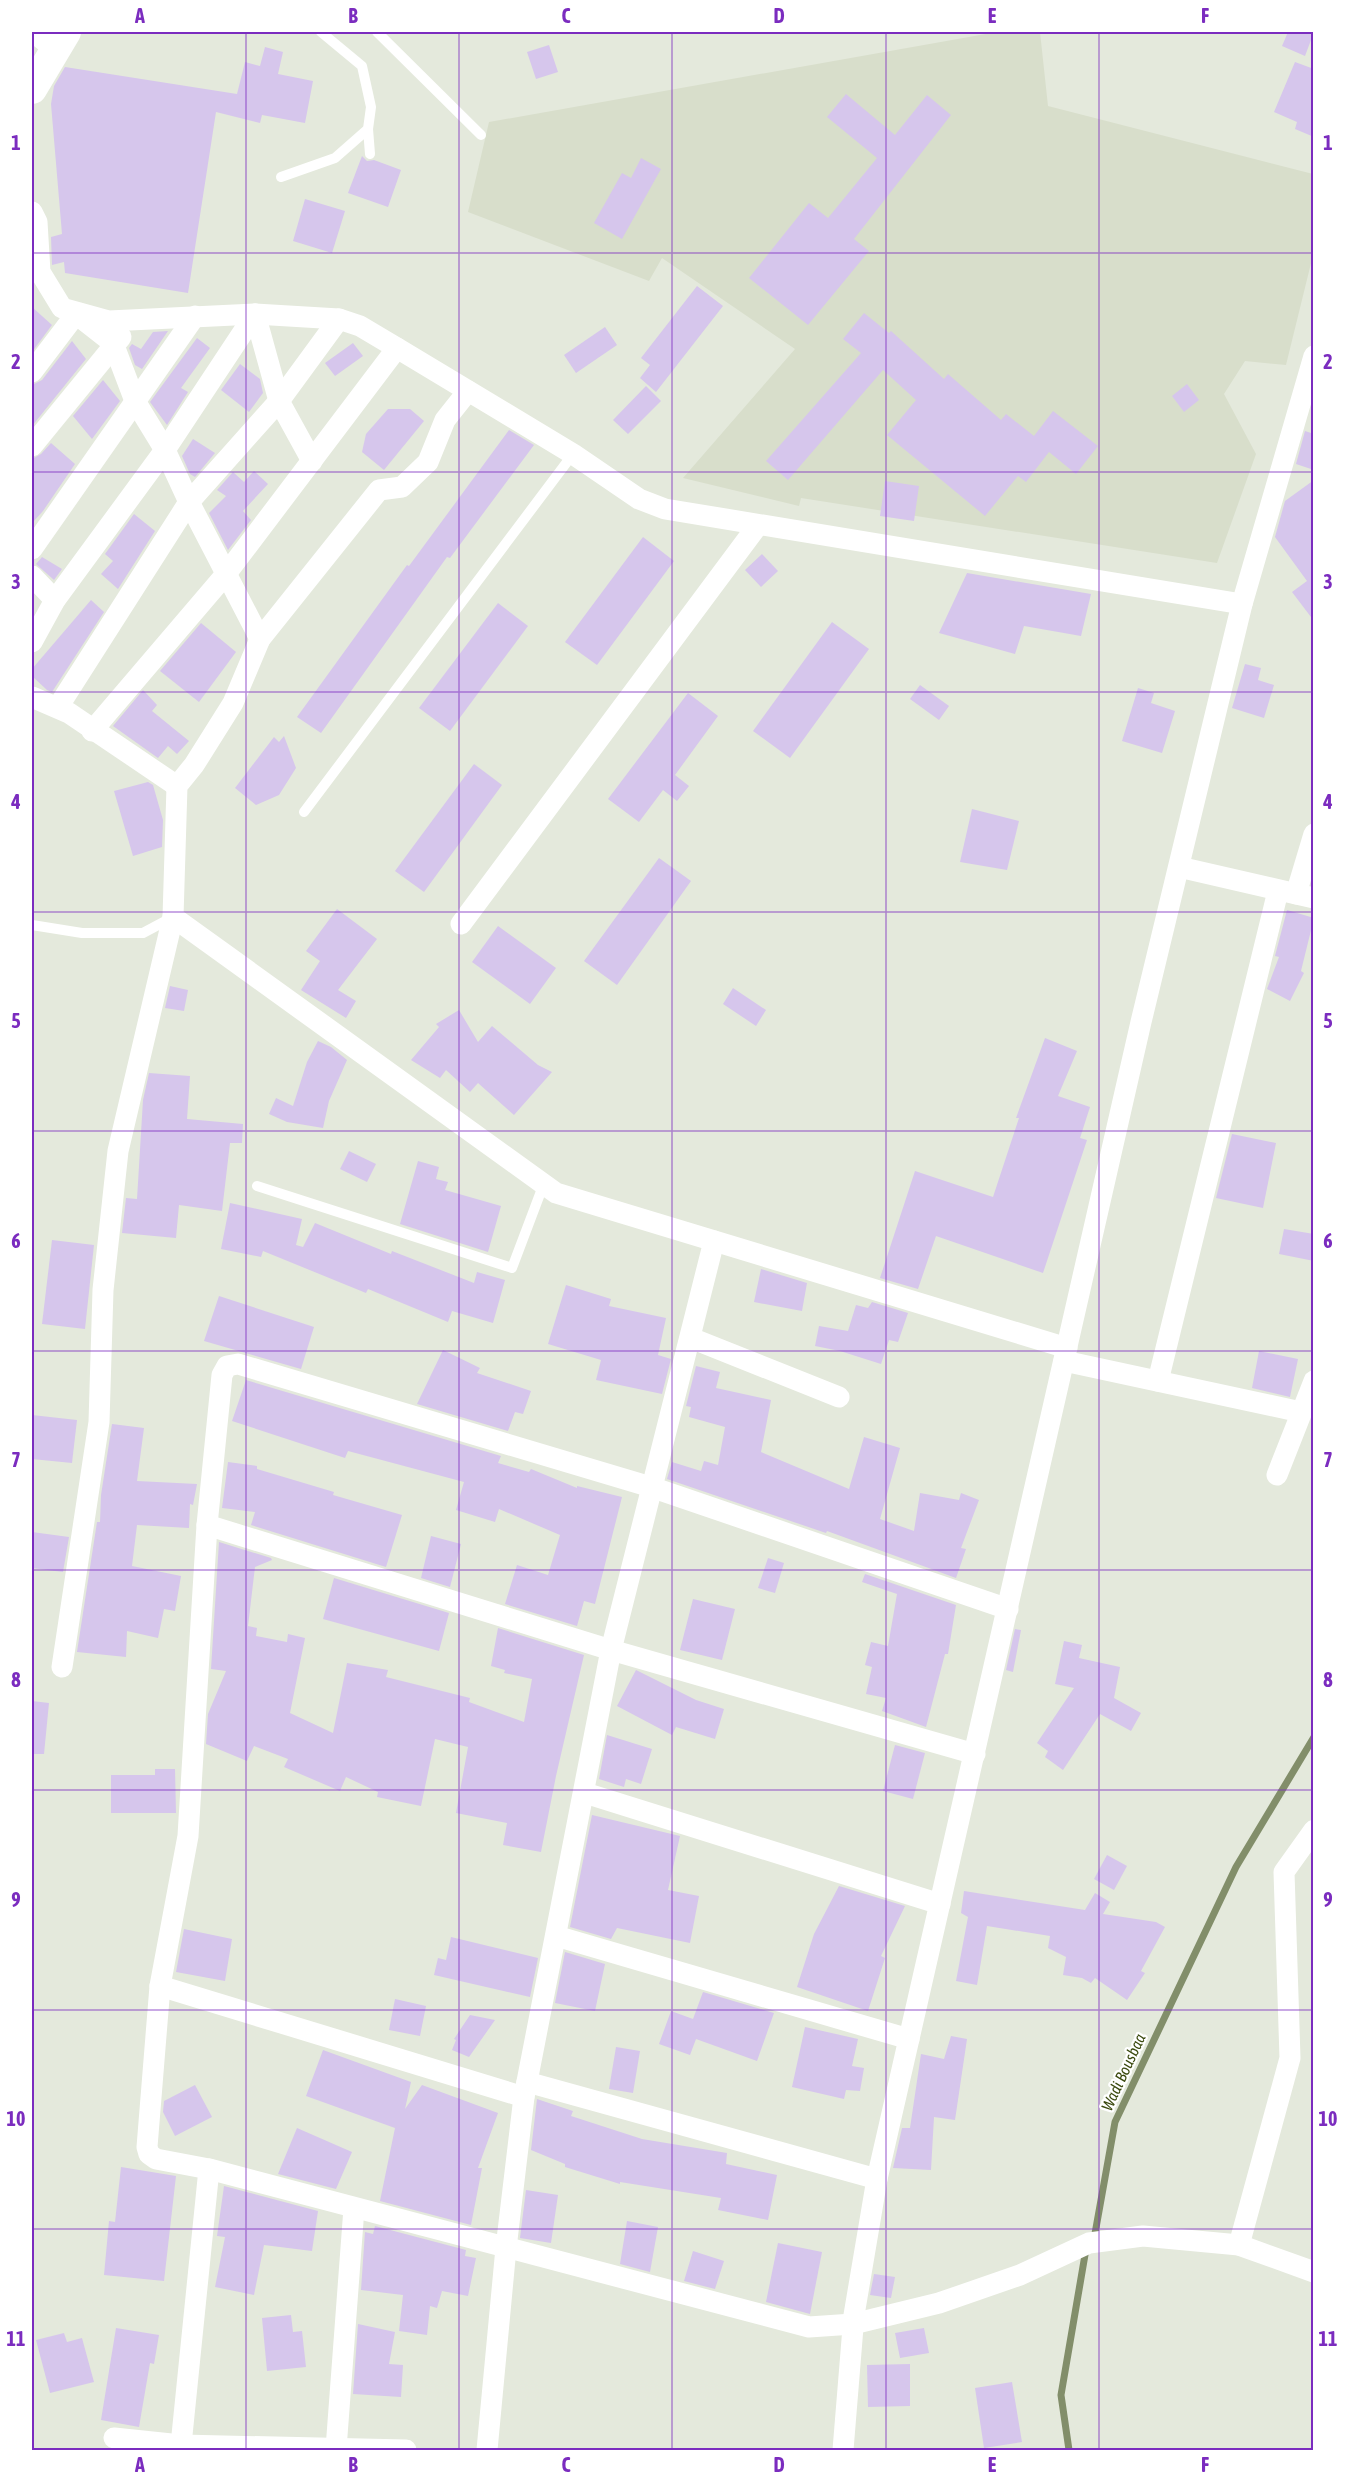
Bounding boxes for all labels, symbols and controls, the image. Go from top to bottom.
text: A [134,4,145,27]
text: B [348,4,358,27]
text: C [562,4,571,27]
text: D [773,4,785,27]
text: E [988,4,997,27]
text: F [1201,4,1209,27]
text: 1 [11,131,21,154]
text: 1 [1323,131,1333,154]
text: 2 [11,350,21,373]
text: 2 [1323,350,1333,373]
text: 3 [11,570,21,593]
text: 3 [1323,570,1333,593]
text: 4 [10,790,21,813]
text: 4 [1322,790,1333,813]
text: 5 [11,1009,21,1032]
text: 5 [1323,1009,1333,1032]
text: 6 [11,1229,21,1252]
text: 6 [1323,1229,1333,1252]
text: 7 [11,1448,21,1471]
text: 7 [1323,1448,1333,1471]
text: 8 [11,1668,21,1691]
text: 8 [1323,1668,1333,1691]
text: 9 [11,1888,21,1911]
text: 9 [1323,1888,1333,1911]
water label: Wadi Bousbaa [1097,2030,1149,2113]
text: 10 [7,2107,25,2130]
text: 10 [1319,2107,1337,2130]
text: 11 [7,2327,25,2350]
text: 11 [1319,2327,1337,2350]
text: A [134,2453,145,2476]
text: B [348,2453,358,2476]
text: C [562,2453,571,2476]
text: D [773,2453,785,2476]
text: E [988,2453,997,2476]
text: F [1201,2453,1209,2476]

